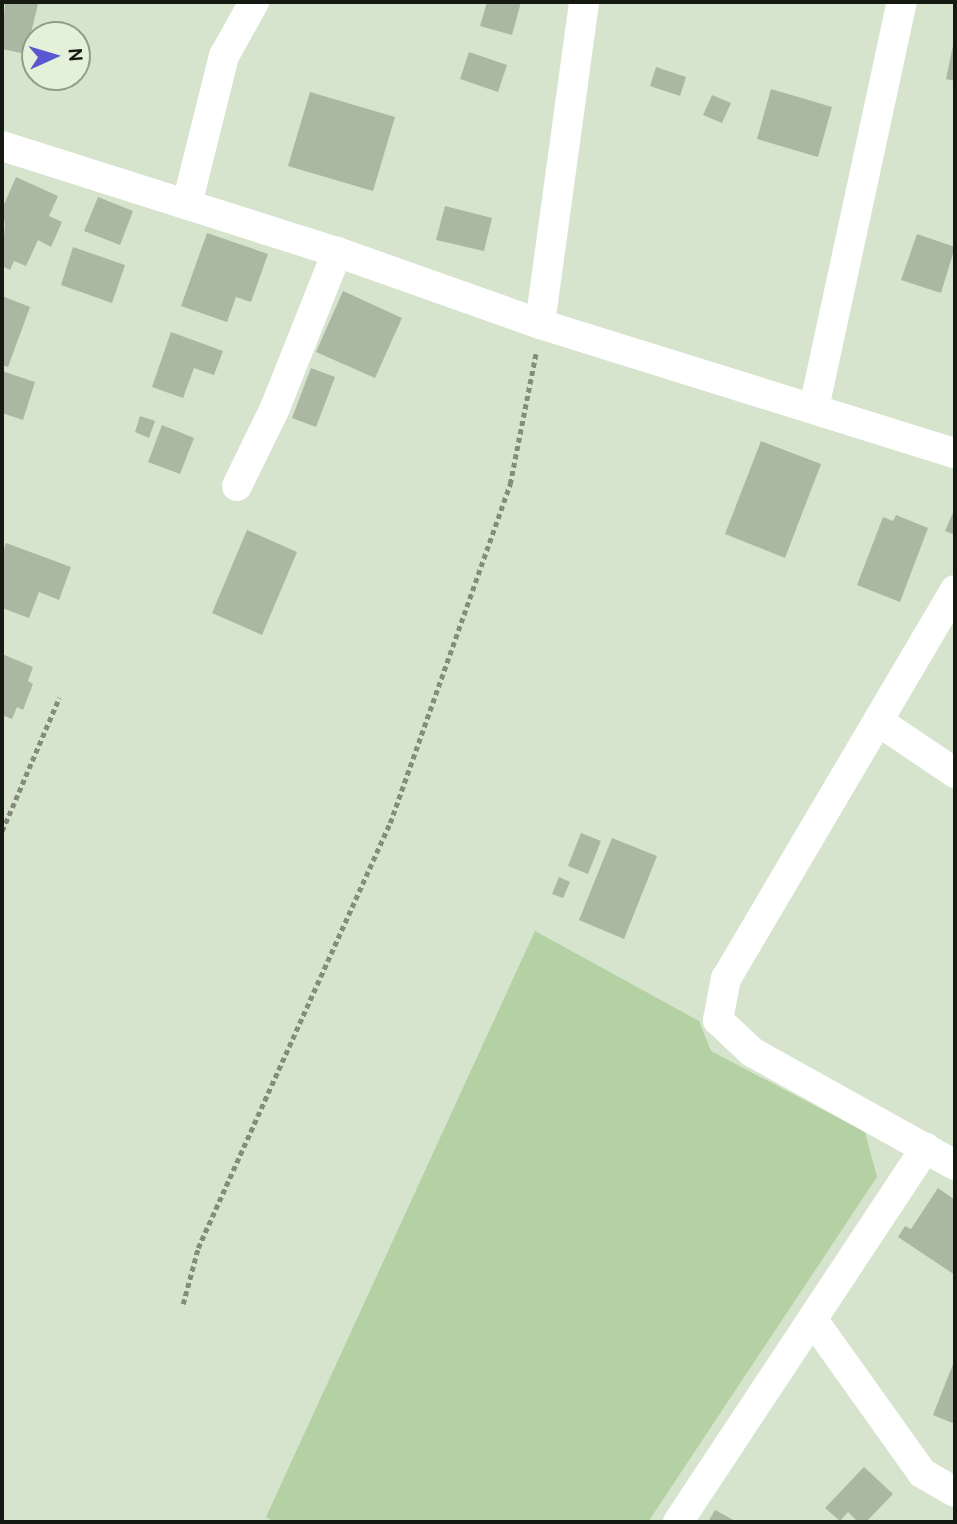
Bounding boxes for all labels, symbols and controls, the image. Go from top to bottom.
north arrow [21,21,91,91]
text: N [64,47,87,62]

